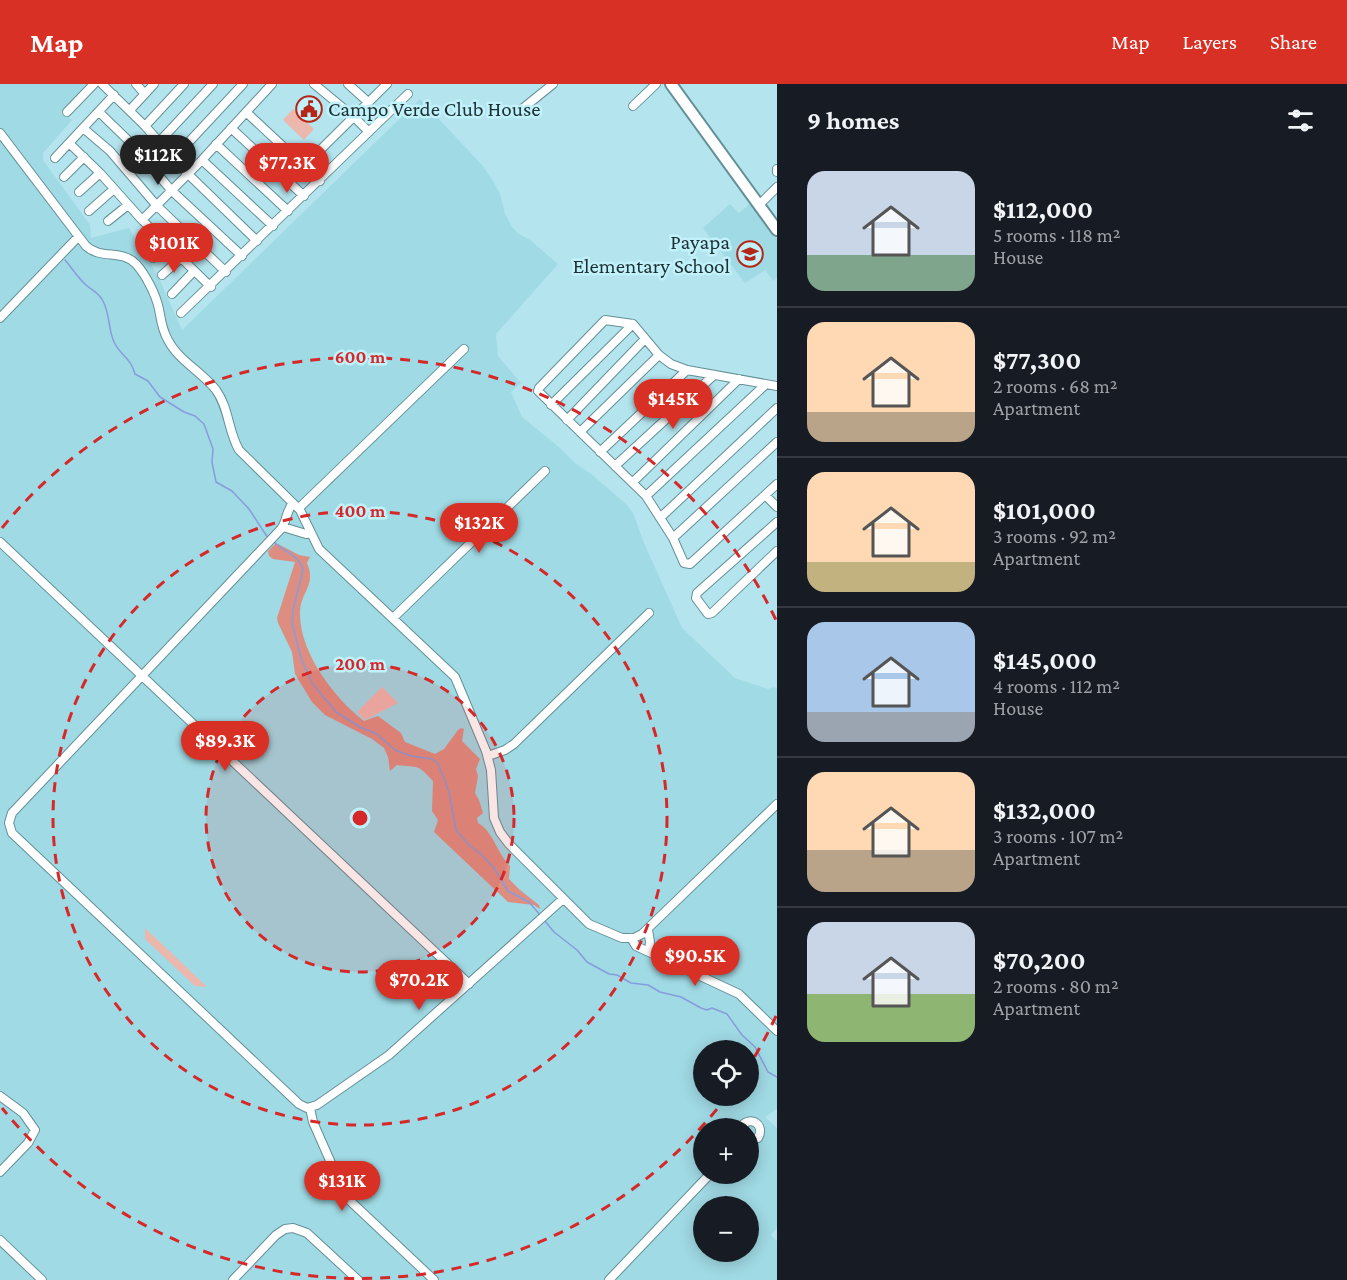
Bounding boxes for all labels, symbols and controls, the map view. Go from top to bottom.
text: Map [30,27,83,58]
text: Map [1111,30,1150,54]
text: Layers [1183,30,1237,54]
text: Share [1270,30,1317,54]
public building icon: Campo Verde Club House [294,94,324,124]
place label: Campo Verde Club House [328,97,540,121]
icon: filters [1284,104,1317,137]
text: 9 homes [807,106,899,135]
pin: $112K [116,135,200,186]
text: $112K [134,143,182,165]
pin: $77.3K [238,143,336,194]
text: $77.3K [259,151,315,173]
icon: home [855,195,927,267]
text: $112,000 [993,195,1093,224]
pin: $101K [132,223,216,274]
text: 5 rooms · 118 m² [993,224,1121,246]
place label: Payapa Elementary School [573,230,730,278]
text: $101K [149,231,199,253]
school or university icon: Payapa Elementary School [735,239,765,269]
text: House [993,246,1043,268]
icon: home [855,346,927,418]
text: $77,300 [993,346,1081,375]
text: 600 m [335,347,386,367]
text: 2 rooms · 68 m² [993,375,1118,397]
pin: $145K [631,379,715,430]
text: $145K [648,387,698,409]
text: Apartment [993,397,1080,419]
icon: home [855,496,927,568]
text: $101,000 [993,496,1096,525]
text: 400 m [335,501,386,521]
pin: $132K [437,503,521,554]
text: $132K [454,511,504,533]
text: 3 rooms · 92 m² [993,525,1116,547]
text: Apartment [993,547,1080,569]
icon: home [855,646,927,718]
text: $145,000 [993,646,1097,675]
text: 200 m [335,654,386,674]
text: 4 rooms · 112 m² [993,675,1120,697]
text: House [993,697,1043,719]
pin: $89.3K [176,721,274,772]
text: $89.3K [195,729,255,751]
icon: home [855,796,927,868]
text: $132,000 [993,796,1096,825]
centre of rings [350,808,370,828]
text: 3 rooms · 107 m² [993,825,1123,847]
text: Apartment [993,847,1080,869]
pin: $90.5K [646,936,744,987]
text: $90.5K [665,944,725,966]
icon: home [855,946,927,1018]
text: $70,200 [993,946,1085,975]
pin: $70.2K [370,960,468,1011]
text: $70.2K [389,968,449,990]
text: 2 rooms · 80 m² [993,975,1119,997]
text: Apartment [993,997,1080,1019]
map controls [693,1040,759,1262]
button: locate [693,1040,759,1106]
button: + [693,1118,759,1184]
pin: $131K [300,1161,384,1212]
text: $131K [318,1169,366,1191]
button: − [693,1196,759,1262]

